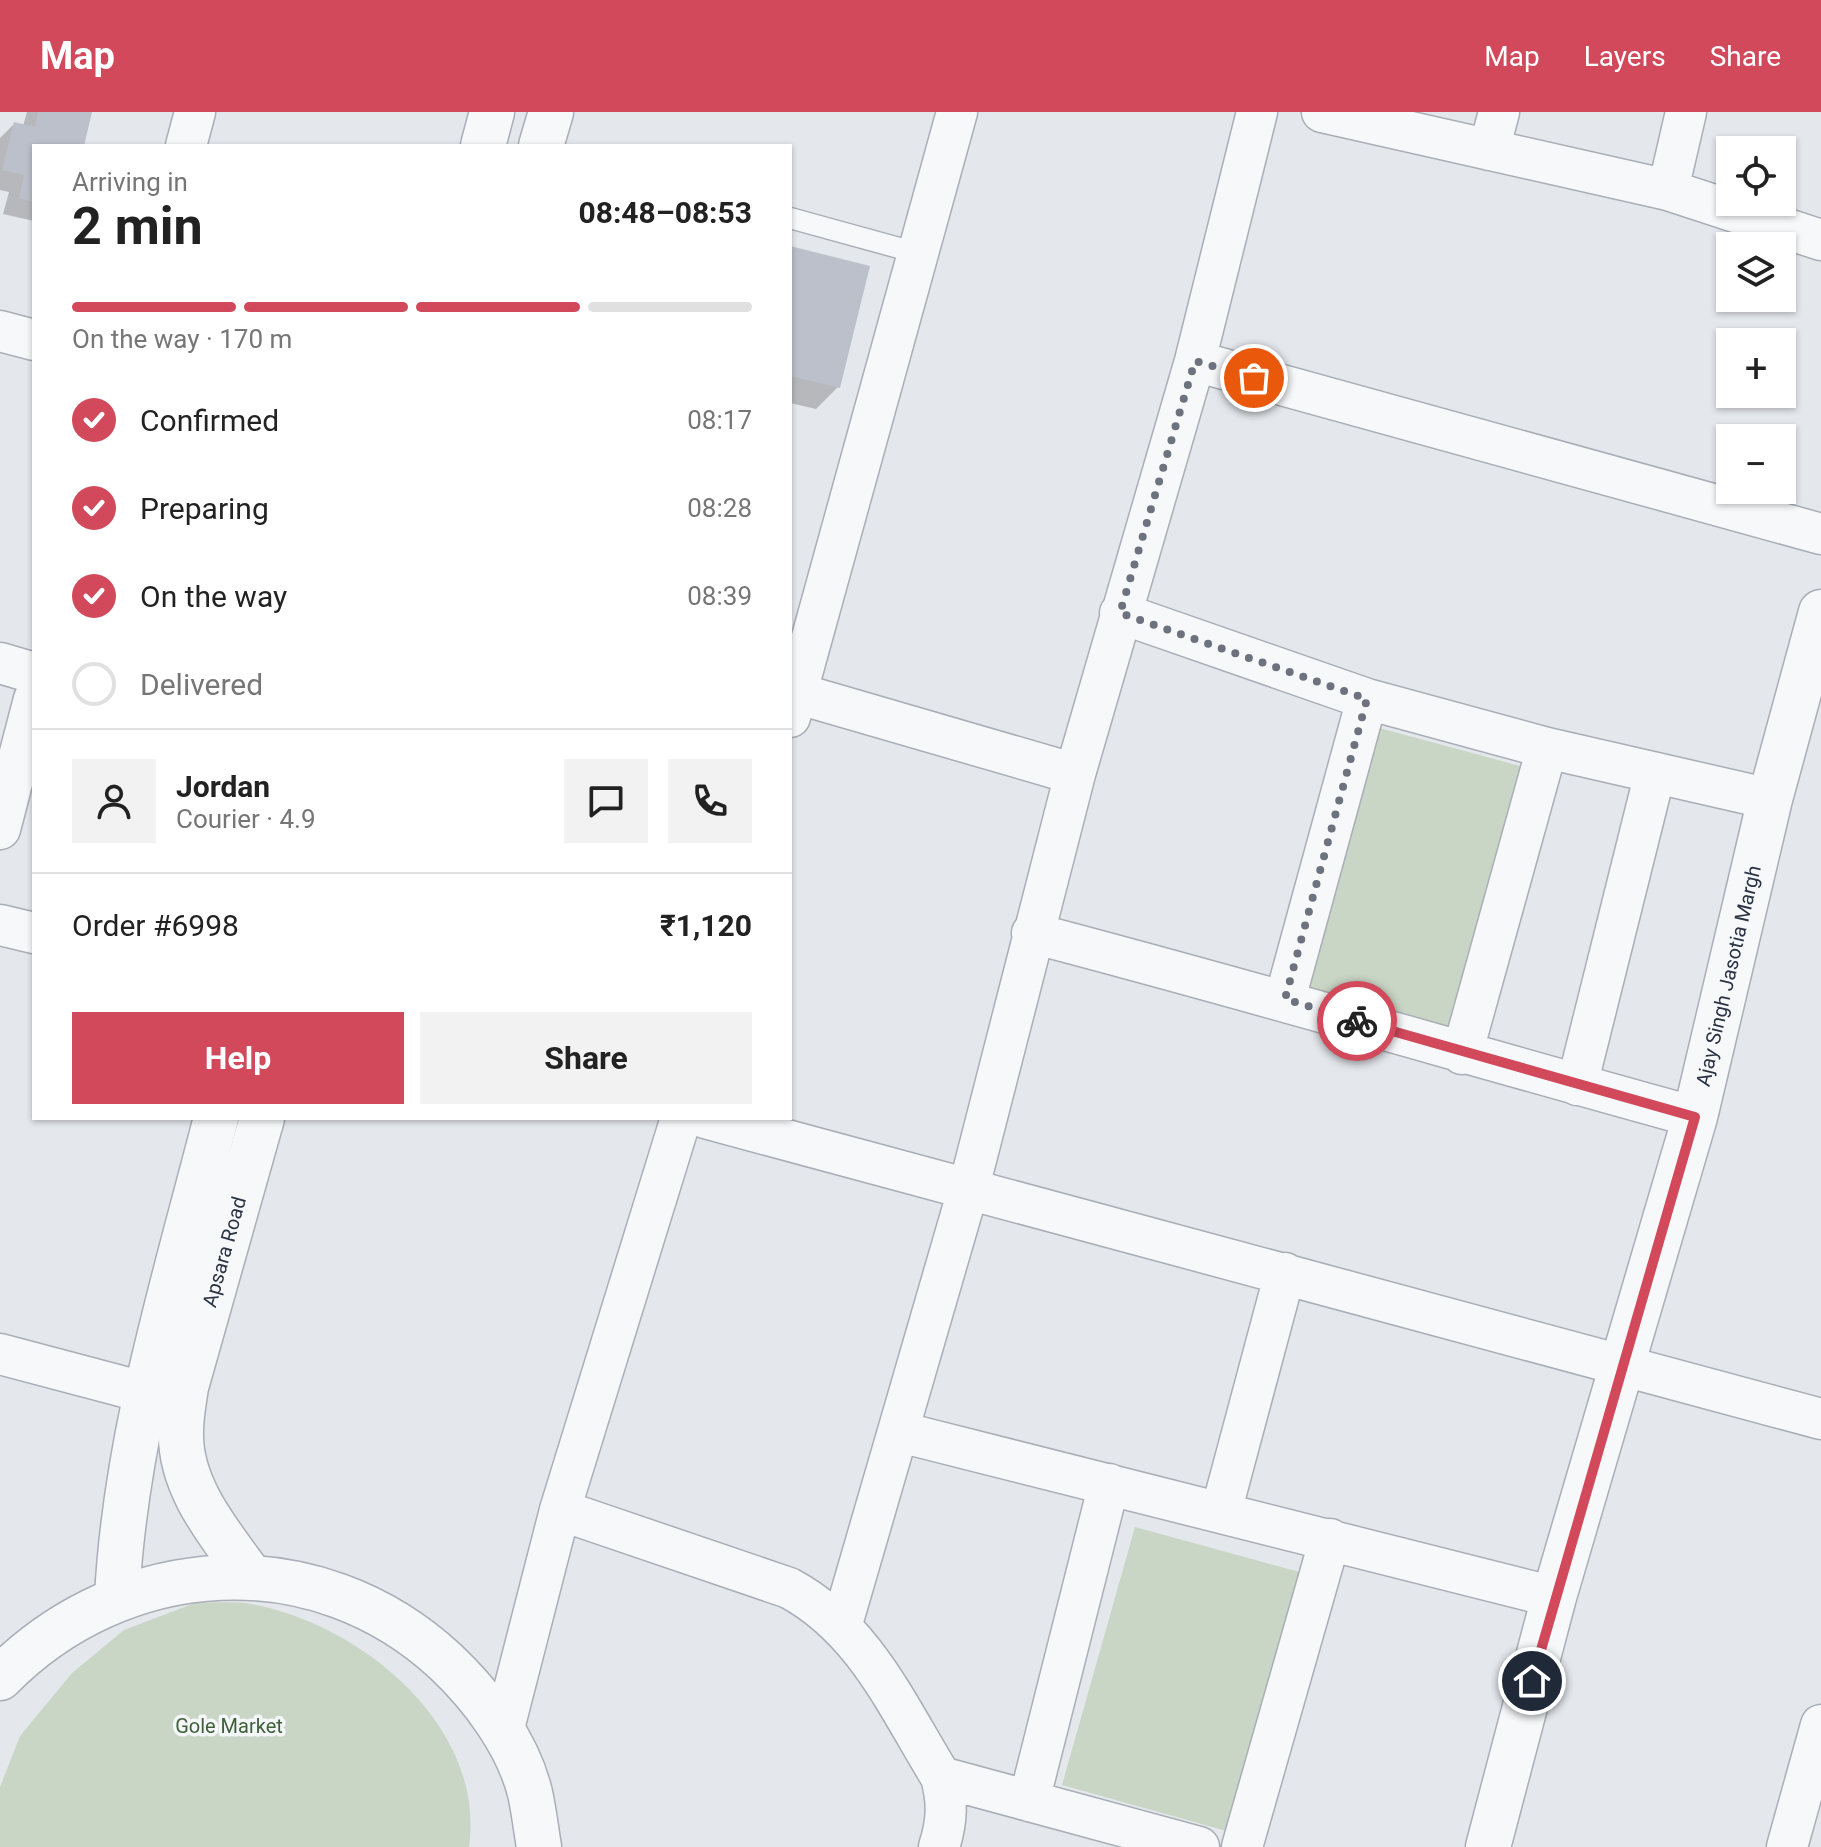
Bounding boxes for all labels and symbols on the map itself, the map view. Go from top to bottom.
pin [1220,344,1288,412]
street label: Ajay Singh Jasotia Margh [1691,863,1766,1089]
courier [1317,981,1397,1061]
street label: Apsara Road [197,1194,251,1310]
pin [1498,1647,1566,1715]
park label: Gole Market [175,1714,283,1738]

